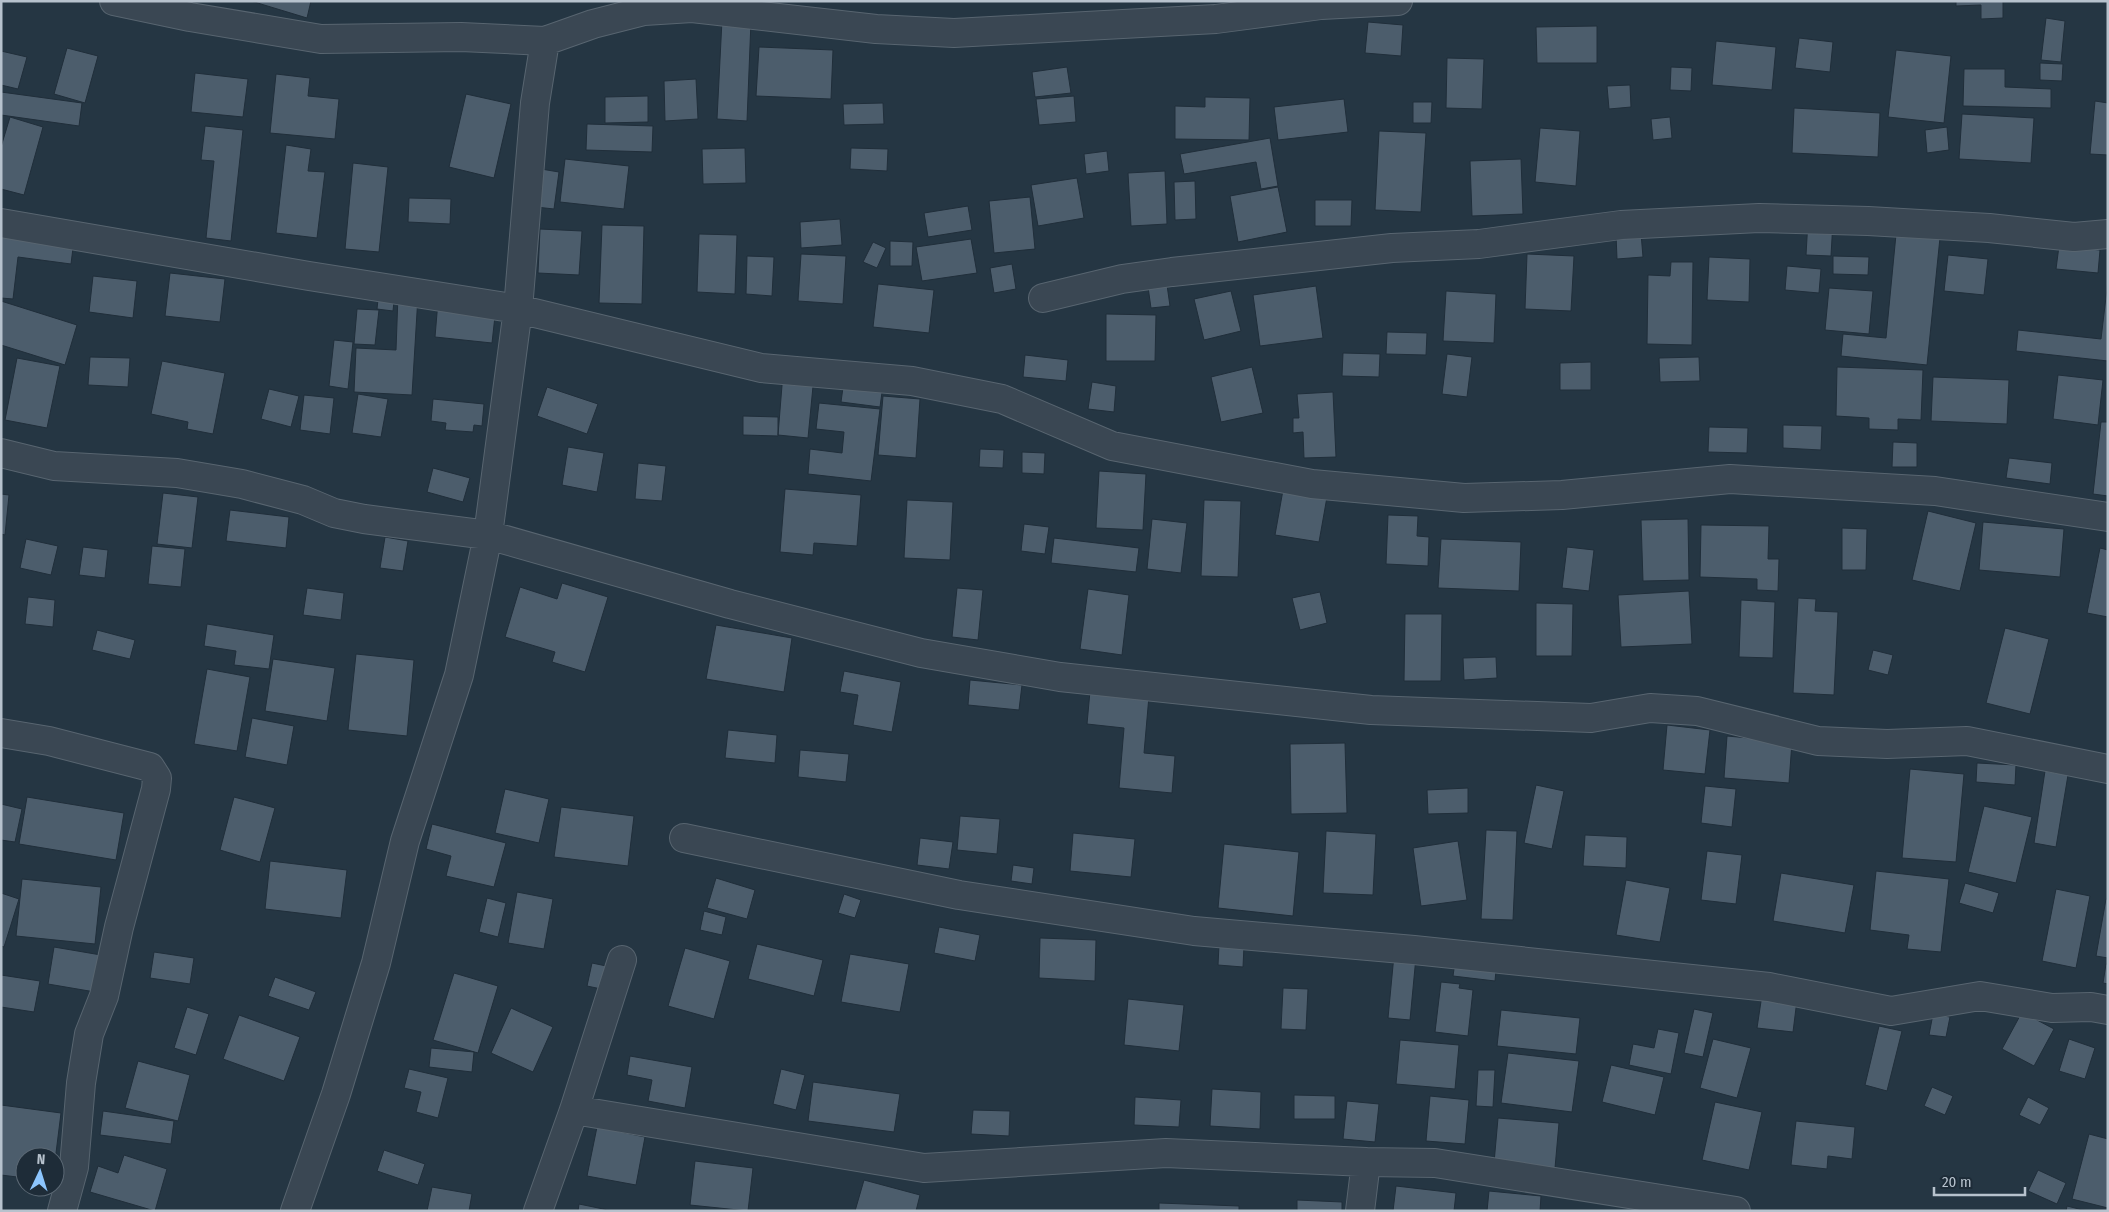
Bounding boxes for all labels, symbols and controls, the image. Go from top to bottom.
north arrow [15,1147,65,1197]
text: N [36,1151,46,1168]
scale bar [1934,1164,2025,1196]
text: 20 m [1942,1173,1972,1191]

